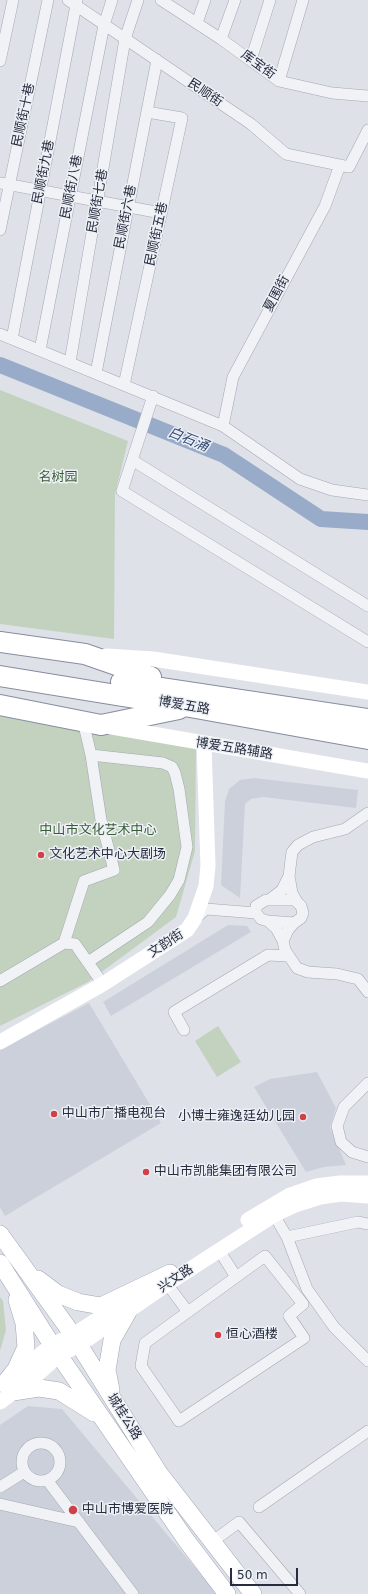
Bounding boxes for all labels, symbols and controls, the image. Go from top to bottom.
street label: 库宝街 [238,47,278,83]
street label: 民顺街 [184,76,226,110]
street label: 民顺街十巷 [10,82,38,148]
street label: 民顺街九巷 [30,139,58,205]
street label: 民顺街八巷 [58,154,86,220]
street label: 民顺街七巷 [85,168,111,234]
street label: 民顺街六巷 [112,184,140,250]
street label: 民顺街五巷 [143,201,171,267]
street label: 夏围街 [261,273,293,315]
water label: 白石涌 [165,424,211,456]
park label: 名树园 [39,470,77,486]
street label: 博爱五路 [157,694,211,718]
street label: 博爱五路辅路 [194,735,274,763]
park label: 中山市文化艺术中心 [40,823,156,839]
place label: 文化艺术中心大剧场 [49,847,166,863]
marker: 文化艺术中心大剧场 [36,850,46,860]
street label: 文韵街 [145,927,187,961]
place label: 中山市广播电视台 [62,1106,166,1122]
marker: 中山市广播电视台 [49,1109,59,1119]
place label: 小博士雍逸廷幼儿园 [178,1109,295,1125]
marker: 小博士雍逸廷幼儿园 [298,1112,308,1122]
place label: 中山市凯能集团有限公司 [154,1164,297,1180]
marker: 中山市凯能集团有限公司 [141,1167,151,1177]
street label: 兴文路 [155,1262,197,1296]
place label: 恒心酒楼 [226,1327,278,1343]
marker: 恒心酒楼 [213,1330,223,1340]
street label: 城桂公路 [104,1391,144,1443]
place label: 中山市博爱医院 [82,1502,173,1518]
marker: 中山市博爱医院 [67,1504,79,1516]
scale bar [232,1560,300,1586]
text: 50 m [237,1568,268,1582]

